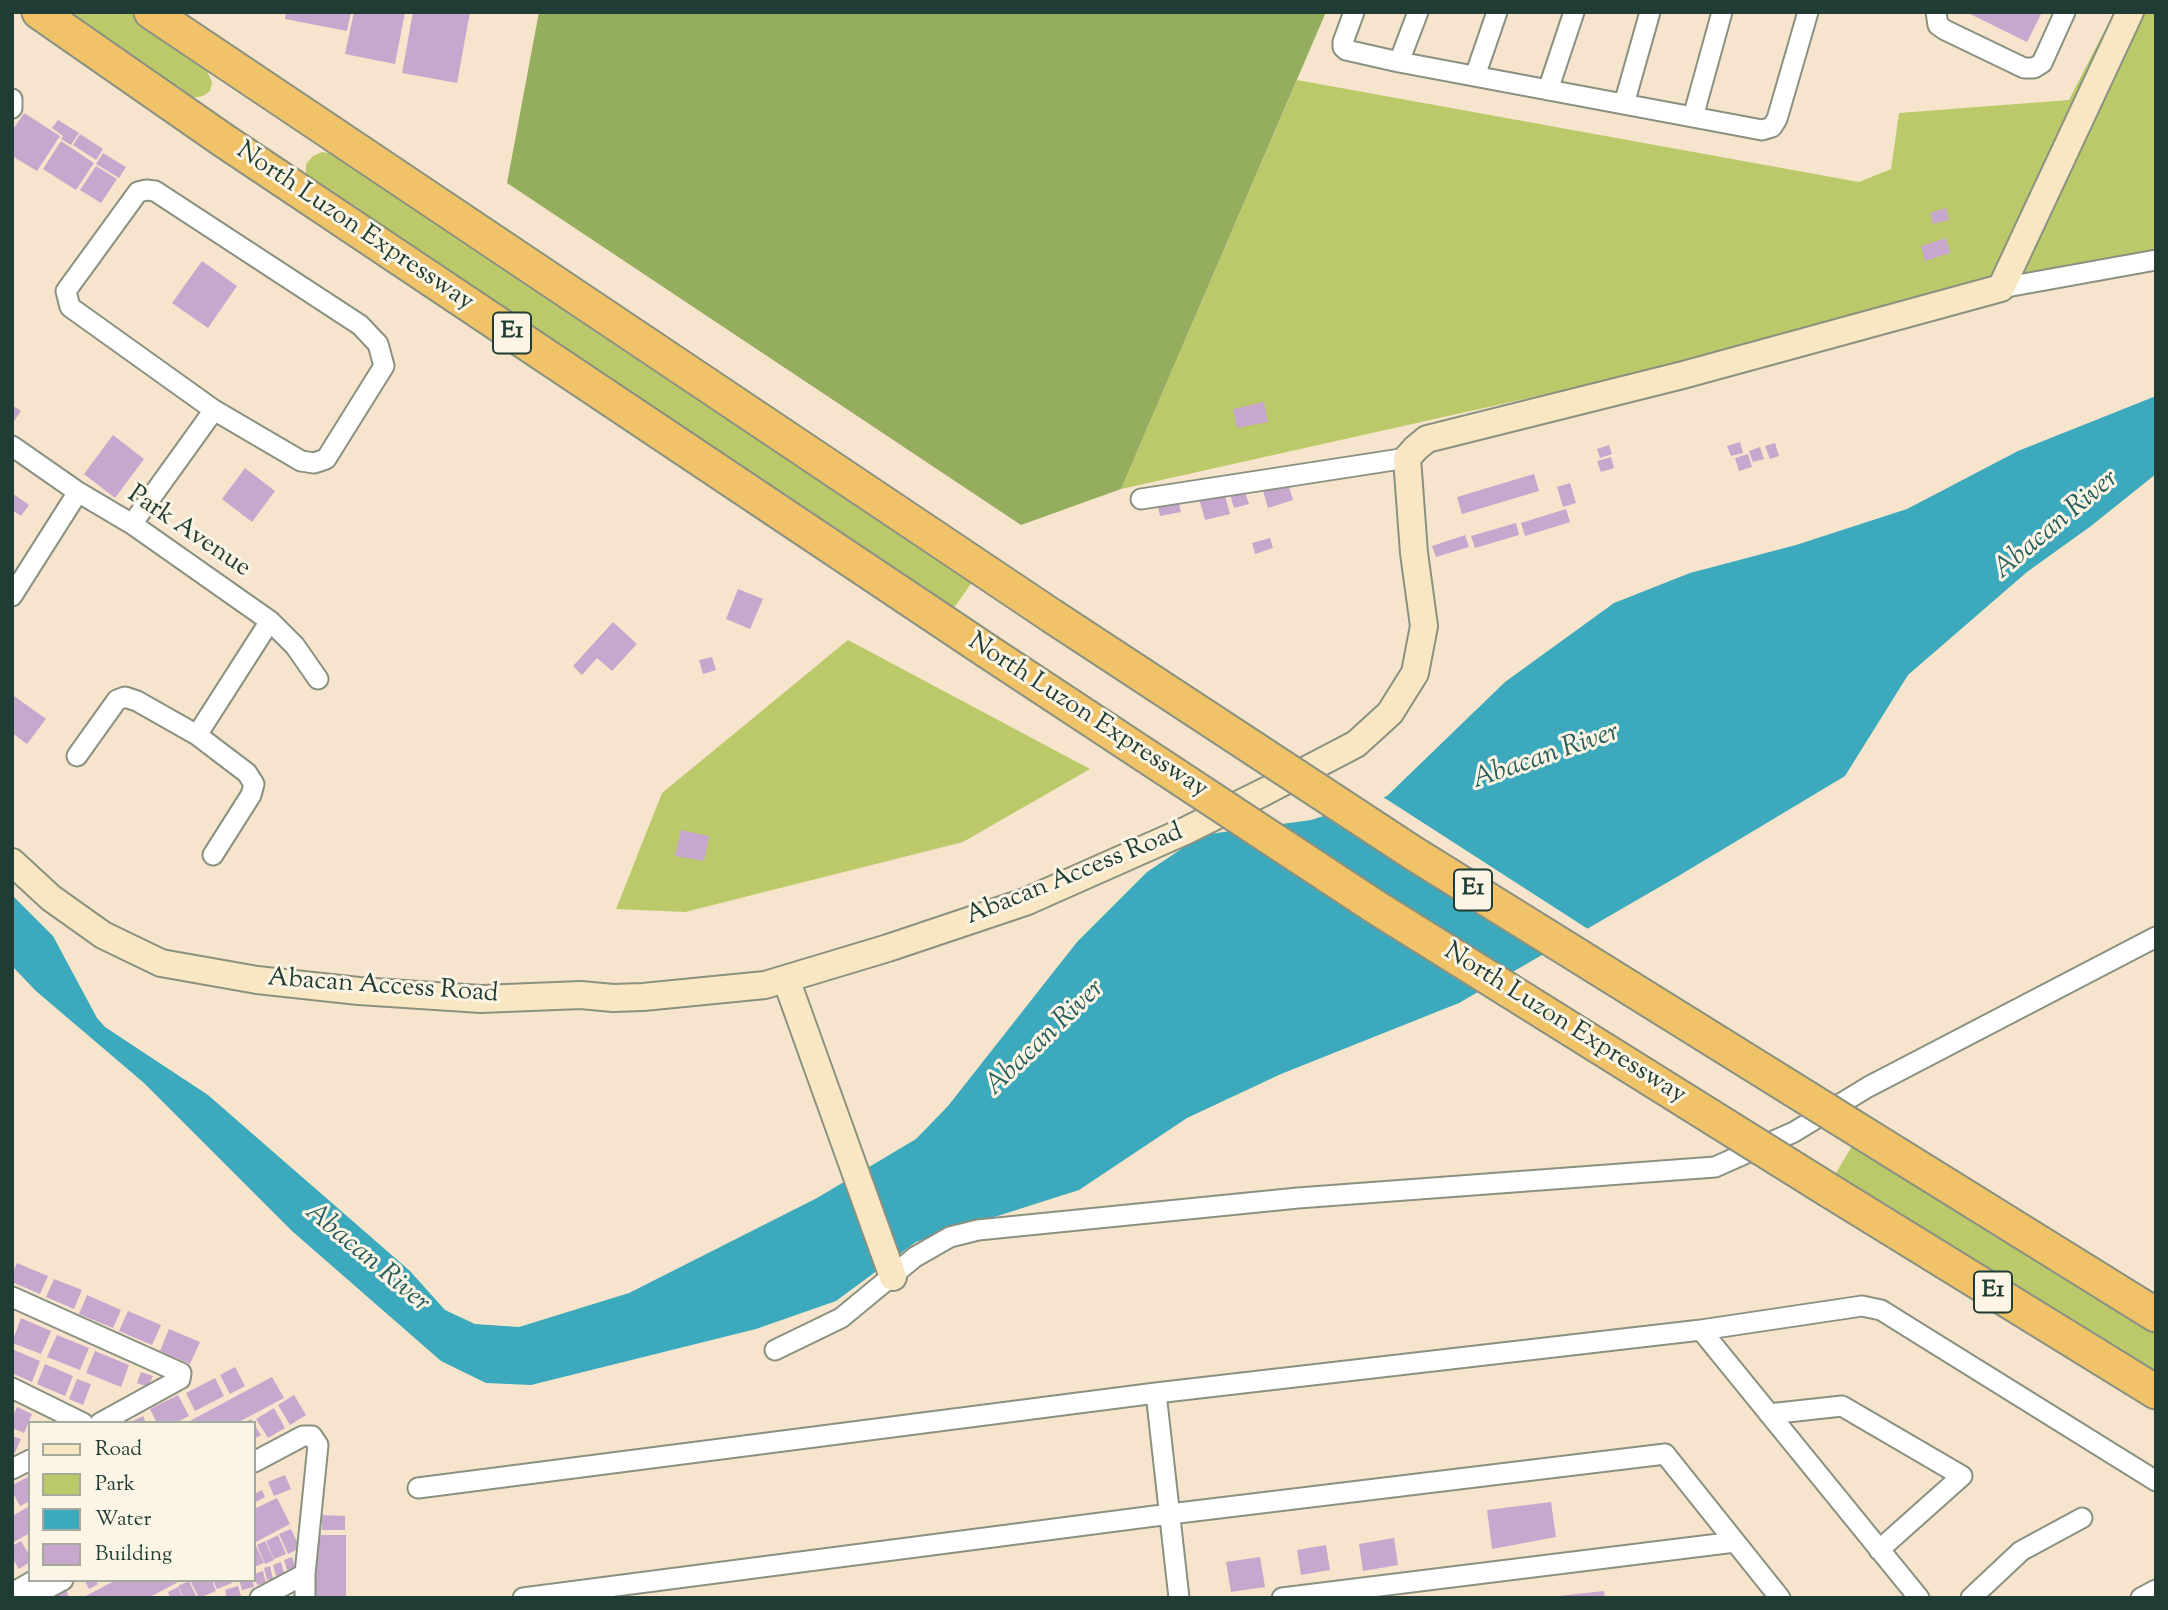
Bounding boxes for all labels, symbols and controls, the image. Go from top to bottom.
street label: North Luzon Expressway [229,137,479,319]
road number: E1 [493,312,531,354]
water label: Abacan River [1987,464,2127,588]
street label: Park Avenue [120,480,256,586]
street label: North Luzon Expressway [961,628,1213,806]
water label: Abacan River [1468,717,1624,799]
street label: Abacan Access Road [962,818,1188,934]
road number: E1 [1454,870,1492,910]
street label: North Luzon Expressway [1437,938,1691,1112]
street label: Abacan Access Road [267,964,499,1012]
water label: Abacan River [979,974,1113,1104]
water label: Abacan River [296,1197,436,1321]
road number: E1 [1974,1272,2012,1312]
legend [28,1421,256,1582]
text: Road [95,1435,142,1465]
text: Park [95,1470,135,1500]
text: Water [95,1505,151,1535]
text: Building [95,1540,172,1570]

